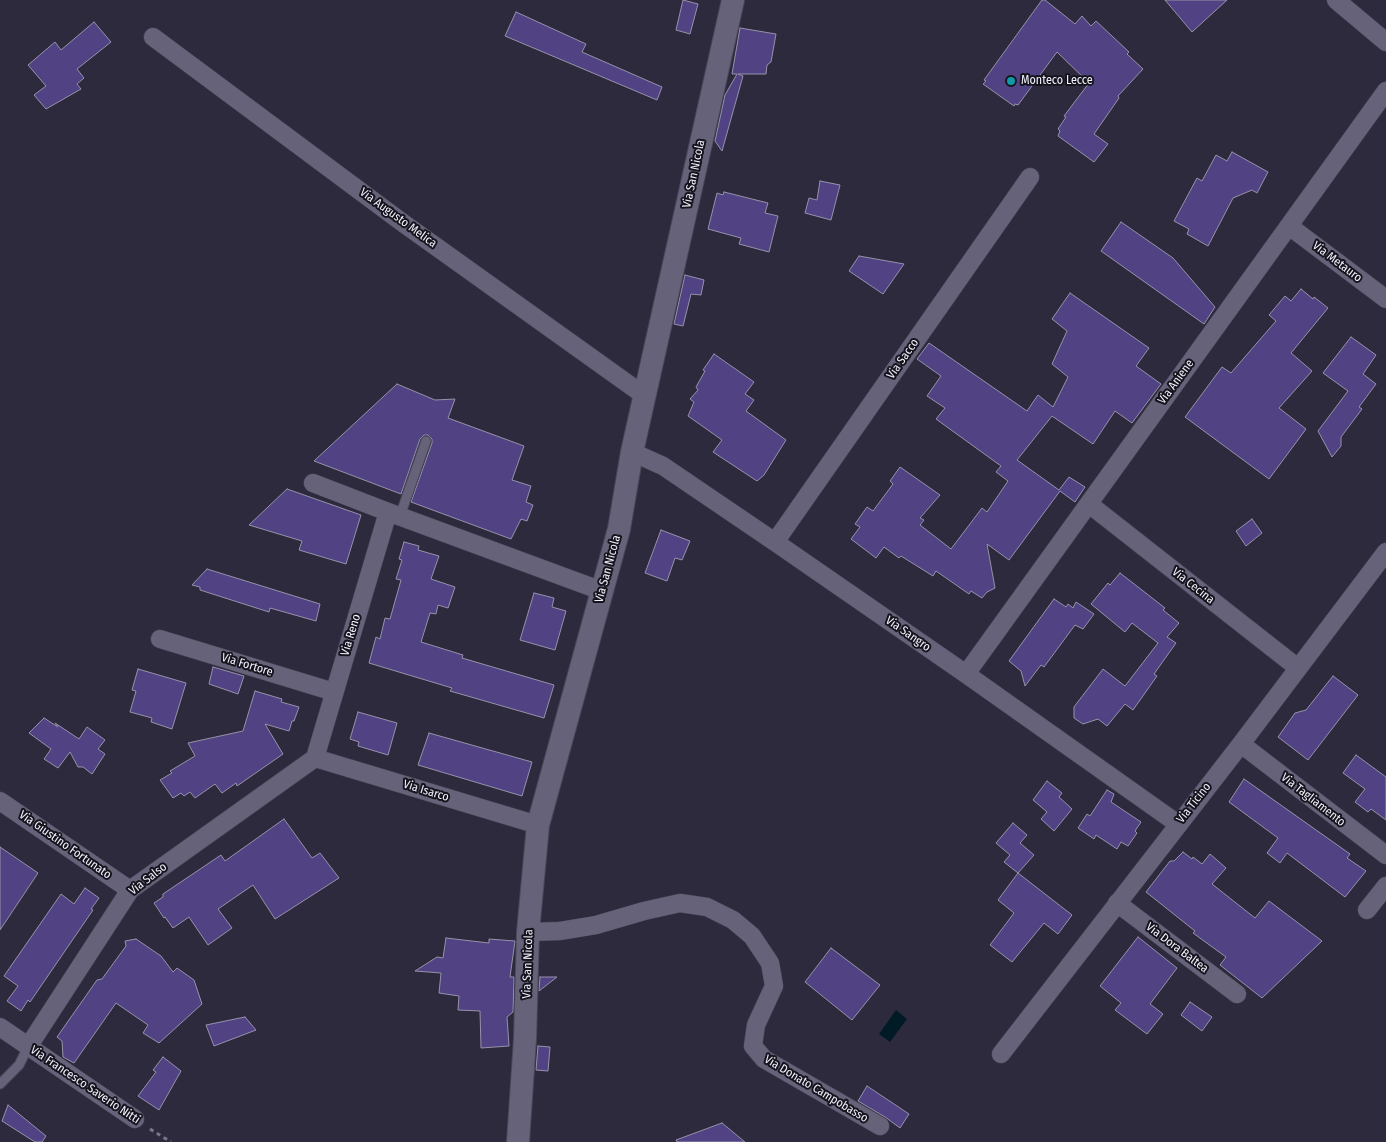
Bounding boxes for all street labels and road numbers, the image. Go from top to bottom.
street label: Via San Nicola [680,139,708,209]
street label: Via Augusto Melica [357,185,439,251]
street label: Via Metauro [1309,239,1365,285]
street label: Via Sacco [884,336,922,382]
street label: Via Aniene [1155,357,1197,407]
street label: Via San Nicola [592,534,624,604]
street label: Via Cecina [1169,565,1217,607]
street label: Via Reno [338,612,364,658]
street label: Via Sangro [883,613,933,655]
street label: Via Fortore [220,650,274,680]
street label: Via Tagliamento [1278,770,1348,830]
street label: Via Isarco [401,777,451,805]
street label: Via Ticino [1174,780,1214,826]
street label: Via Giustino Fortunato [16,808,114,882]
street label: Via Salso [126,860,170,898]
street label: Via Dora Baltea [1143,920,1211,976]
street label: Via San Nicola [520,929,536,999]
street label: Via Francesco Saverio Nitti [27,1043,143,1127]
street label: Via Donato Campobasso [762,1052,870,1126]

